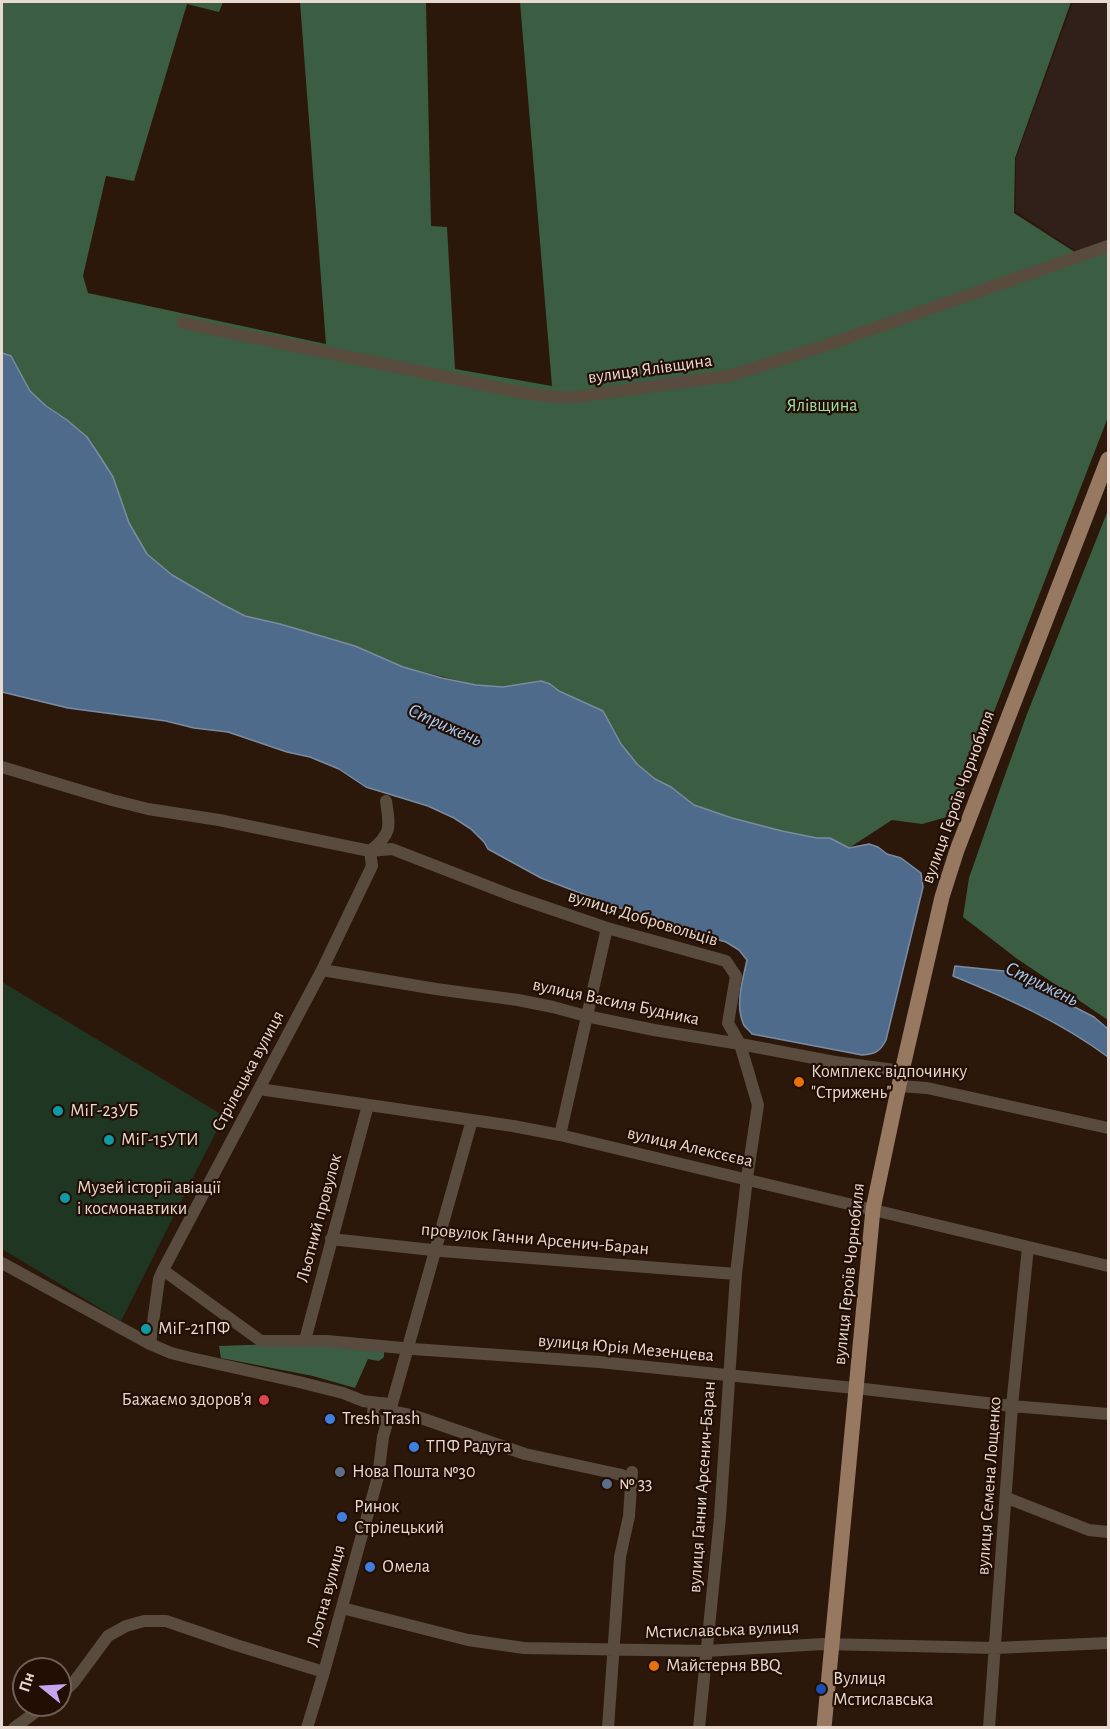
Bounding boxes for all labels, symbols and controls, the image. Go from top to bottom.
street label: вулиця Ялівщина [586,350,714,388]
park label: Ялівщина [786,395,858,417]
water label: Стрижень [404,698,486,752]
street label: вулиця Героїв Чорнобиля [917,707,999,887]
street label: вулиця Добровольців [565,885,721,951]
water label: Стрижень [1001,956,1083,1012]
street label: вулиця Василя Будника [531,974,701,1030]
street label: Стрілецька вулиця [207,1007,289,1135]
place label: Комплекс відпочинку "Стрижень" [811,1061,967,1104]
marker: Комплекс відпочинку "Стрижень" [792,1075,806,1089]
place label: МіГ-23УБ [70,1100,139,1122]
marker: МіГ-23УБ [51,1104,65,1118]
street label: вулиця Алексєєва [625,1122,755,1172]
place label: МіГ-15УТИ [121,1129,199,1151]
marker: МіГ-15УТИ [102,1133,116,1147]
street label: Льотний провулок [291,1151,347,1285]
place label: Музей історії авіації і космонавтики [77,1177,221,1220]
street label: вулиця Героїв Чорнобиля [829,1182,869,1366]
marker: Музей історії авіації і космонавтики [58,1191,72,1205]
street label: провулок Ганни Арсенич-Баран [420,1218,650,1260]
place label: МіГ-21ПФ [158,1318,230,1340]
marker: МіГ-21ПФ [139,1322,153,1336]
street label: вулиця Юрія Мезенцева [537,1330,715,1366]
street label: вулиця Ганни Арсенич-Баран [684,1380,720,1594]
place label: Бажаємо здоров’я [121,1389,252,1411]
marker: Бажаємо здоров’я [257,1393,271,1407]
street label: вулиця Семена Лощенко [972,1396,1006,1576]
place label: Tresh Trash [342,1408,420,1430]
marker: Tresh Trash [323,1412,337,1426]
place label: ТПФ Радуга [426,1436,511,1458]
marker: ТПФ Радуга [407,1440,421,1454]
place label: Нова Пошта №30 [352,1461,475,1483]
marker: Нова Пошта №30 [333,1465,347,1479]
place label: № 33 [619,1473,653,1495]
marker: № 33 [600,1477,614,1491]
place label: Ринок Стрілецький [354,1496,444,1538]
marker: Ринок Стрілецький [335,1510,349,1524]
street label: Льотна вулиця [302,1542,350,1650]
place label: Омела [382,1556,430,1578]
marker: Омела [363,1560,377,1574]
street label: Мстиславська вулиця [644,1617,800,1643]
place label: Майстерня BBQ [666,1655,781,1677]
north arrow [12,1657,72,1717]
marker: Майстерня BBQ [647,1659,661,1673]
place label: Вулиця Мстиславська [833,1668,933,1710]
text: Пн [16,1670,37,1694]
marker: Вулиця Мстиславська [814,1682,828,1696]

